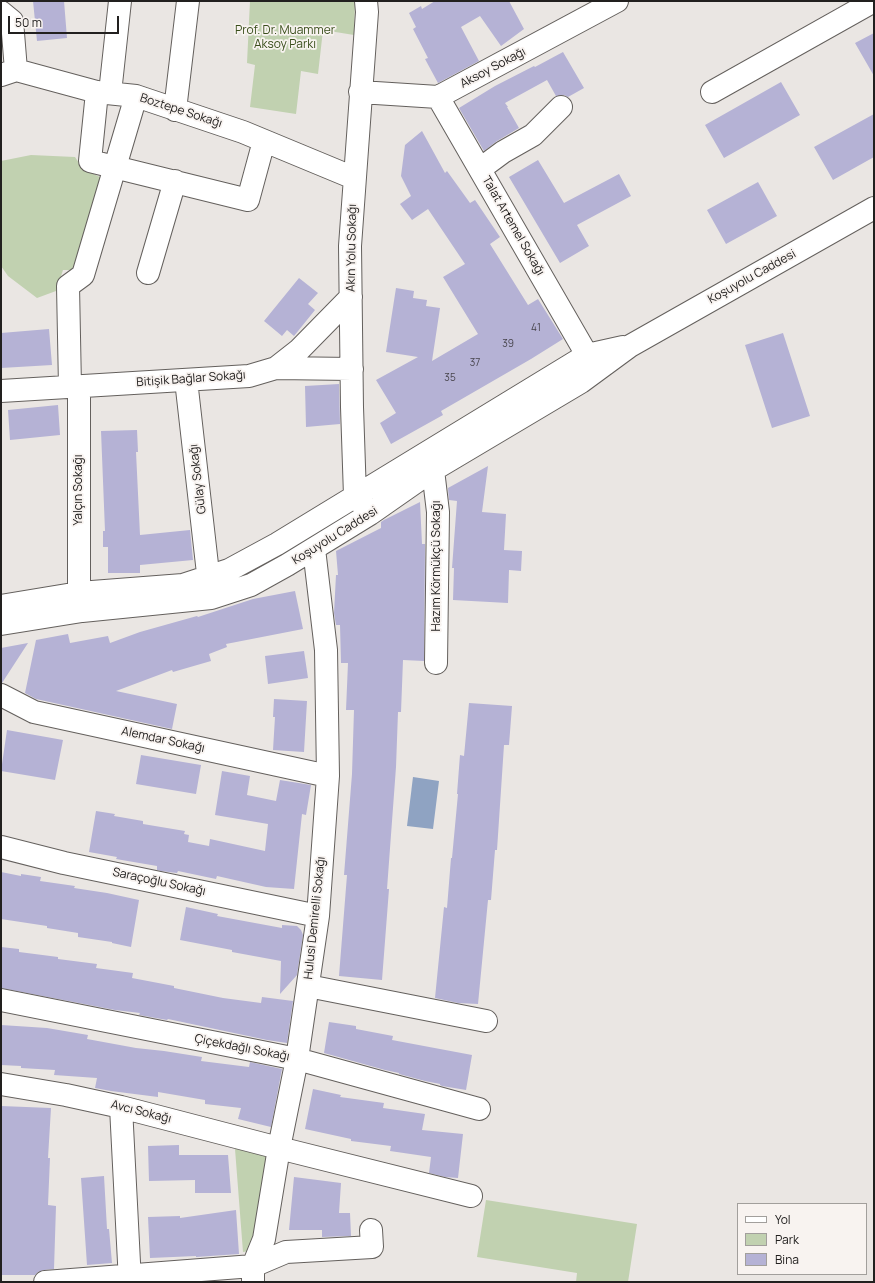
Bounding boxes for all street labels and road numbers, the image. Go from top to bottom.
street label: Aksoy Sokağı [458,45,528,91]
street label: Boztepe Sokağı [138,91,224,131]
street label: Talat Artemel Sokağı [479,174,547,278]
street label: Akın Yolu Sokağı [344,204,360,292]
street label: Koşuyolu Caddesi [706,247,798,307]
street label: Bitişik Bağlar Sokağı [136,368,246,390]
street label: Gülay Sokağı [187,443,209,515]
street label: Yalçın Sokağı [72,455,86,525]
street label: Hazım Körmükçü Sokağı [430,500,444,632]
street label: Koşuyolu Caddesi [290,504,380,568]
street label: Alemdar Sokağı [120,724,206,756]
street label: Hulusi Demirelli Sokağı [301,856,329,980]
street label: Saraçoğlu Sokağı [111,865,207,899]
street label: Çiçekdağlı Sokağı [193,1032,291,1064]
street label: Avcı Sokağı [109,1098,173,1126]

